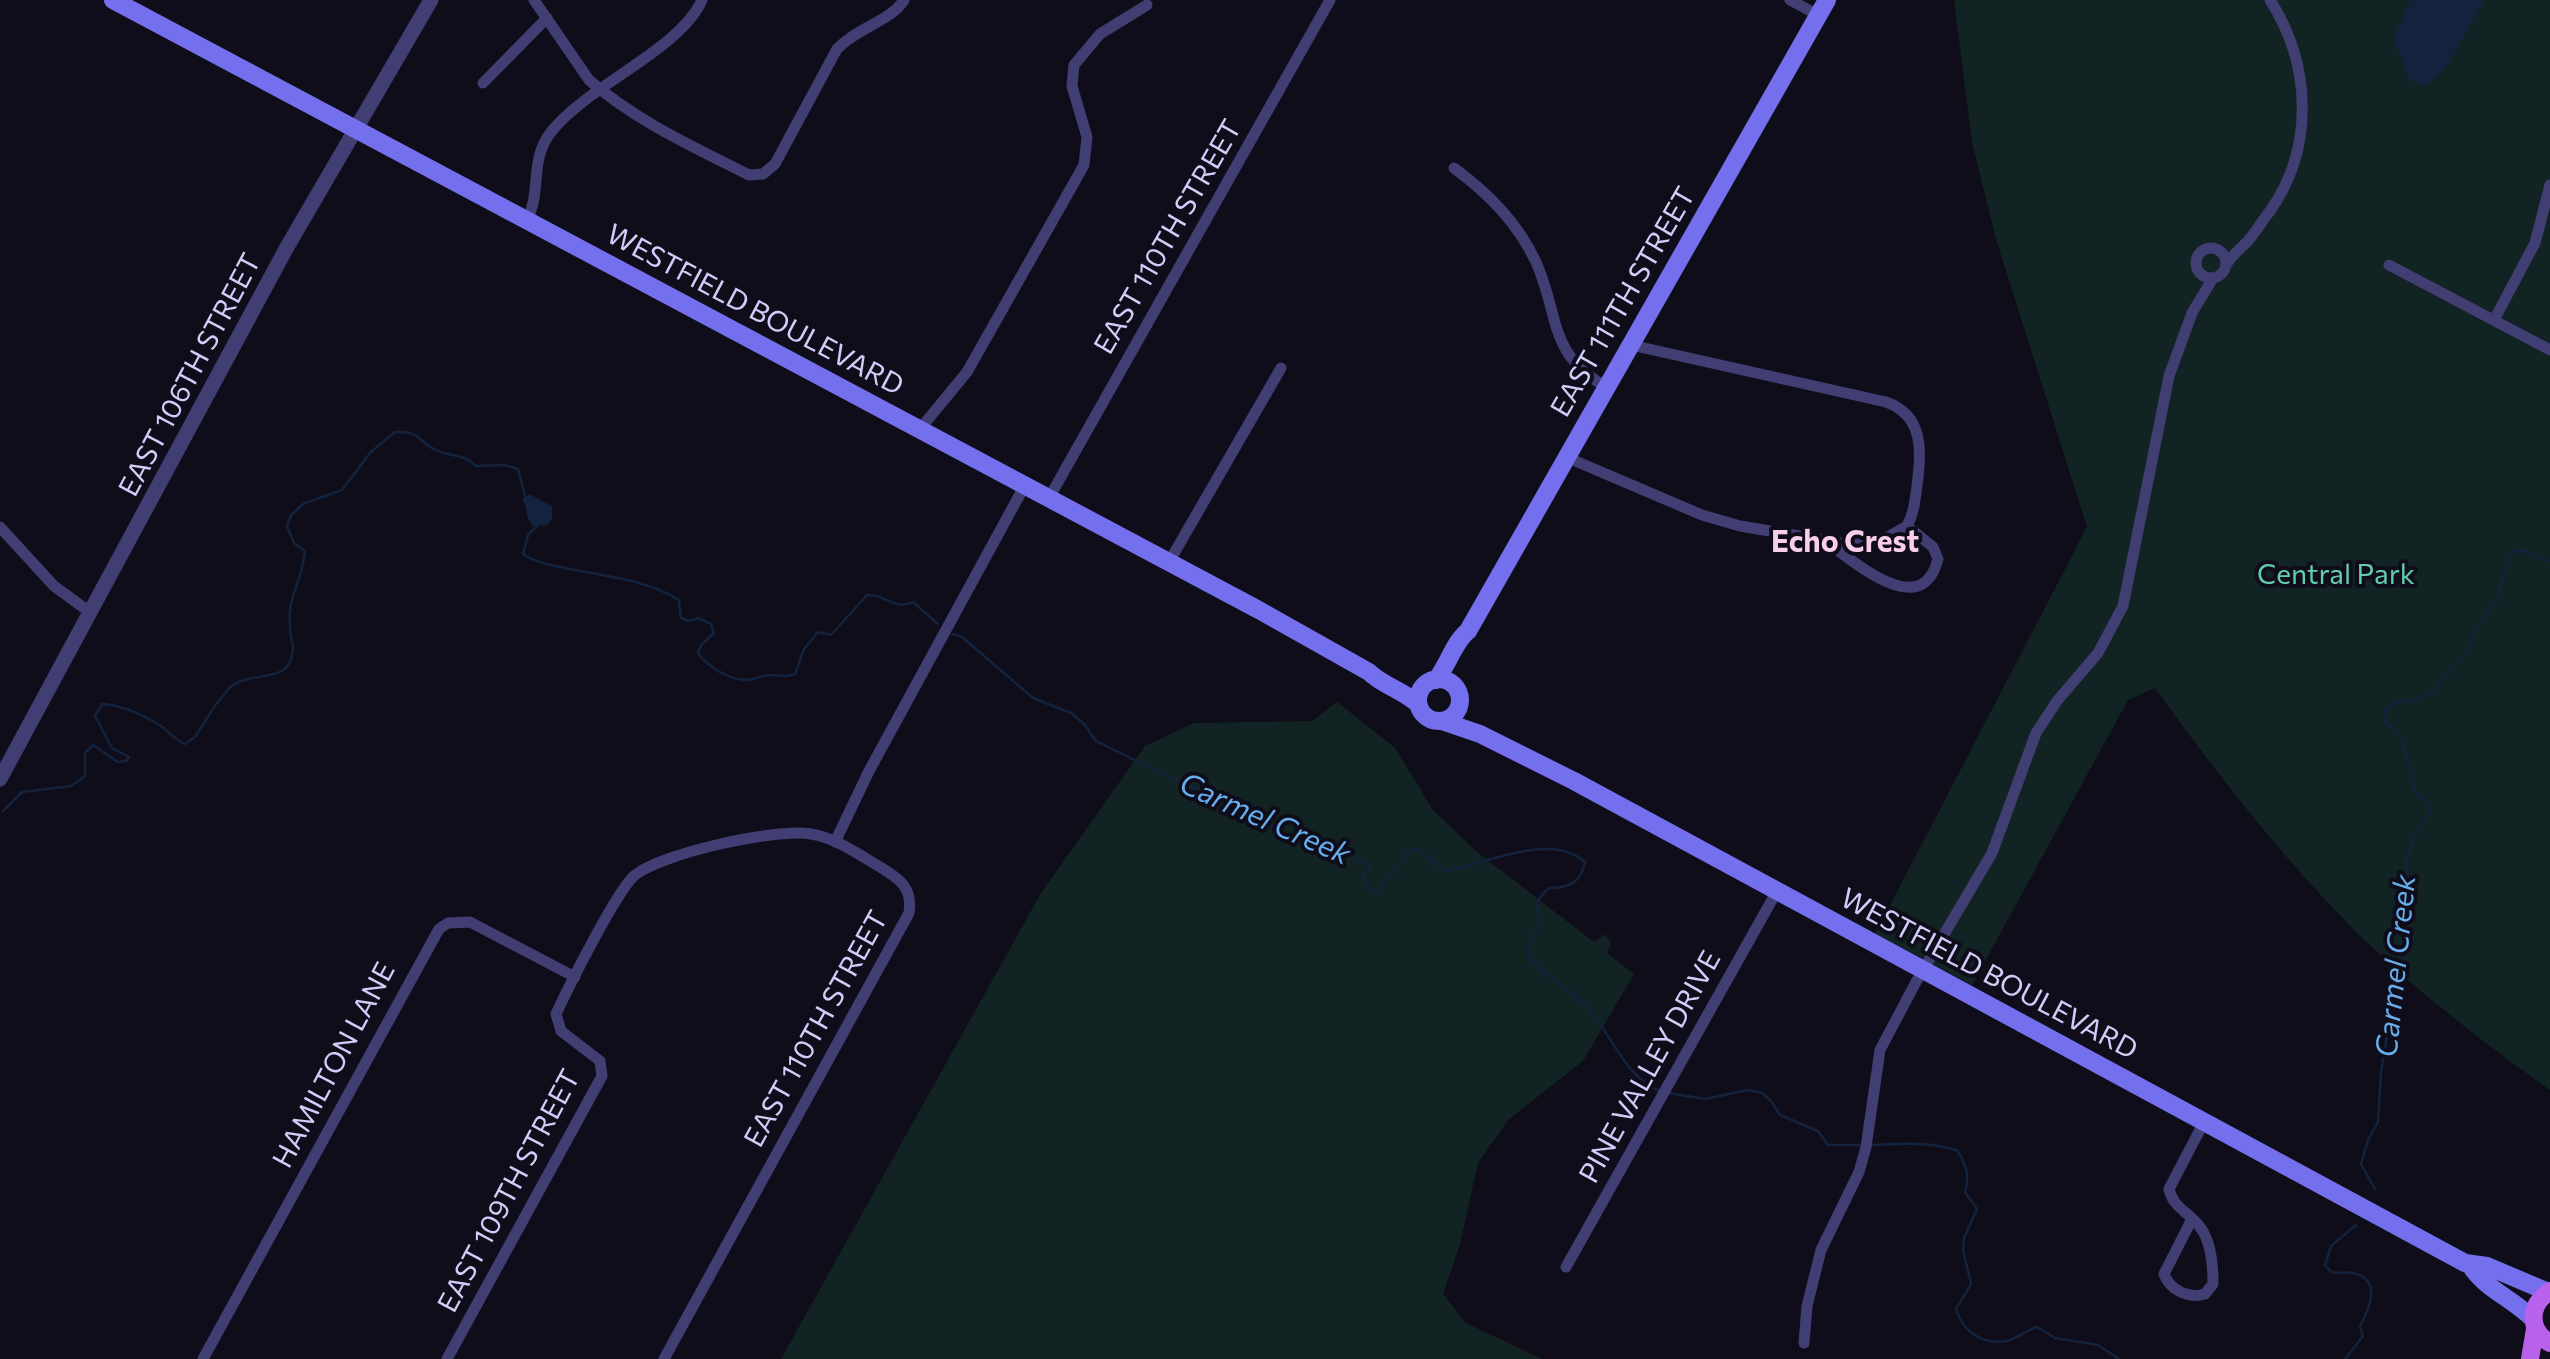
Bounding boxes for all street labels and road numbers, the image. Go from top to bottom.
street label: EAST 110TH STREET [1087,114,1249,360]
street label: EAST 111TH STREET [1544,181,1702,423]
street label: WESTFIELD BOULEVARD [601,217,909,403]
street label: EAST 106TH STREET [112,248,268,502]
street label: WESTFIELD BOULEVARD [1835,881,2143,1067]
street label: EAST 110TH STREET [737,905,895,1153]
street label: PINE VALLEY DRIVE [1572,945,1728,1189]
street label: HAMILTON LANE [266,957,402,1173]
street label: EAST 109TH STREET [431,1064,587,1318]

